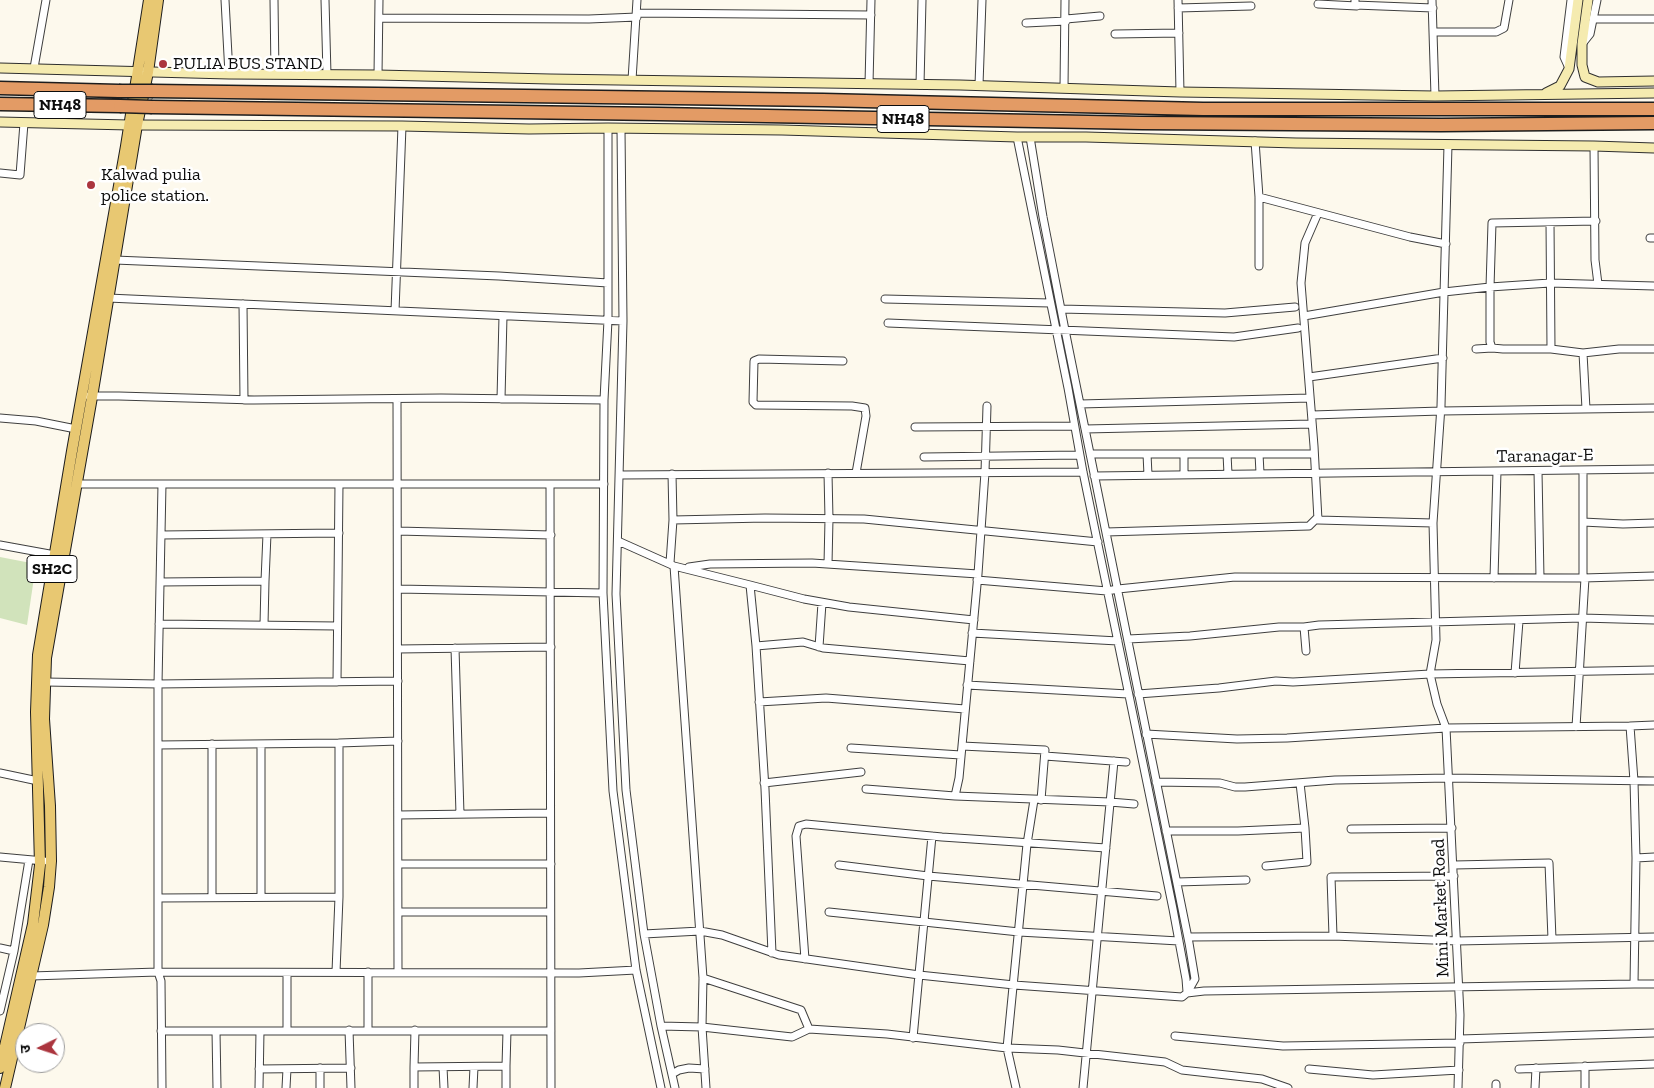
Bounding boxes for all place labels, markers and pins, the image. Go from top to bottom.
place label: PULIA BUS STAND [173,53,322,75]
marker: PULIA BUS STAND [157,58,169,70]
place label: Kalwad pulia police station. [101,164,209,206]
marker: Kalwad pulia police station. [85,179,97,191]

